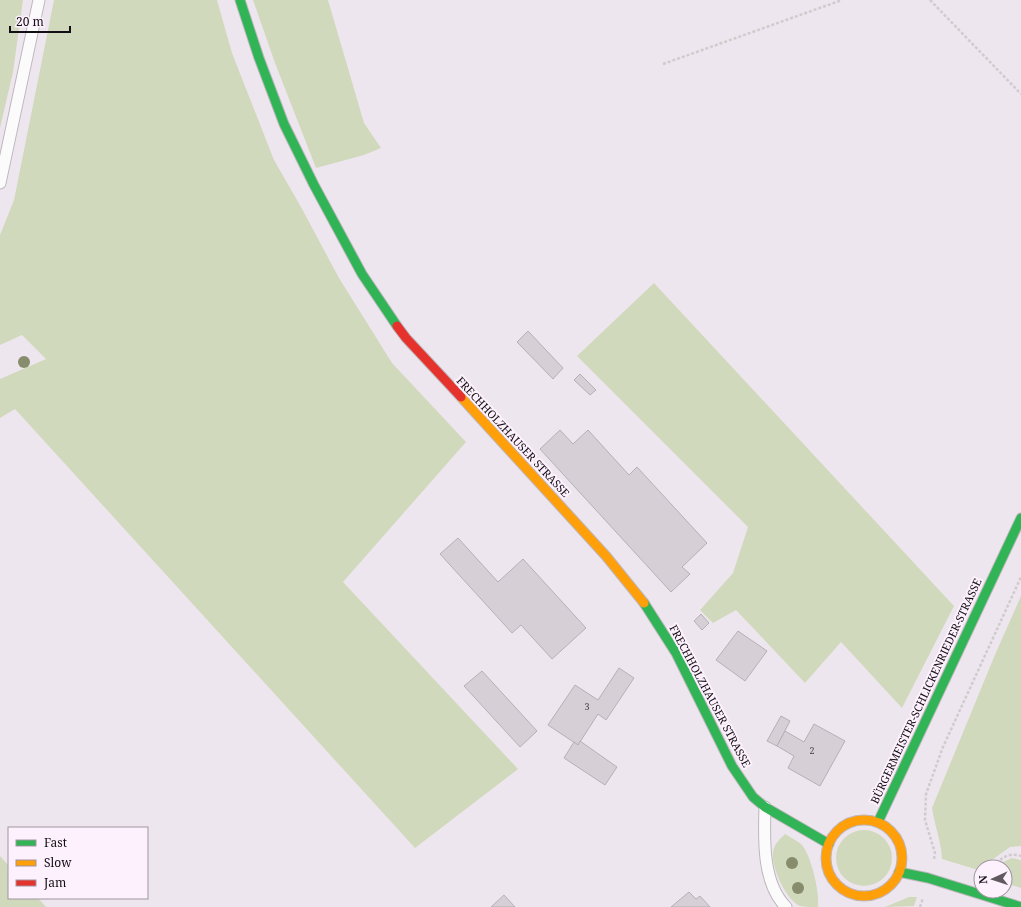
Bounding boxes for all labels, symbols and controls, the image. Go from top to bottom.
scale bar [10,8,70,34]
text: 20 m [16,13,44,30]
street label: FRECHHOLZHAUSER STRASSE [453,373,573,500]
street label: BÜRGERMEISTER-SCHLICKENRIEDER-STRASSE [867,576,985,806]
street label: FRECHHOLZHAUSER STRASSE [666,622,755,770]
house number: 3 [584,700,590,713]
house number: 2 [809,744,815,757]
legend [8,827,148,899]
text: Fast [44,834,67,851]
text: Slow [44,854,72,871]
north arrow [973,859,1013,899]
text: Jam [43,874,66,891]
text: N [975,874,990,884]

